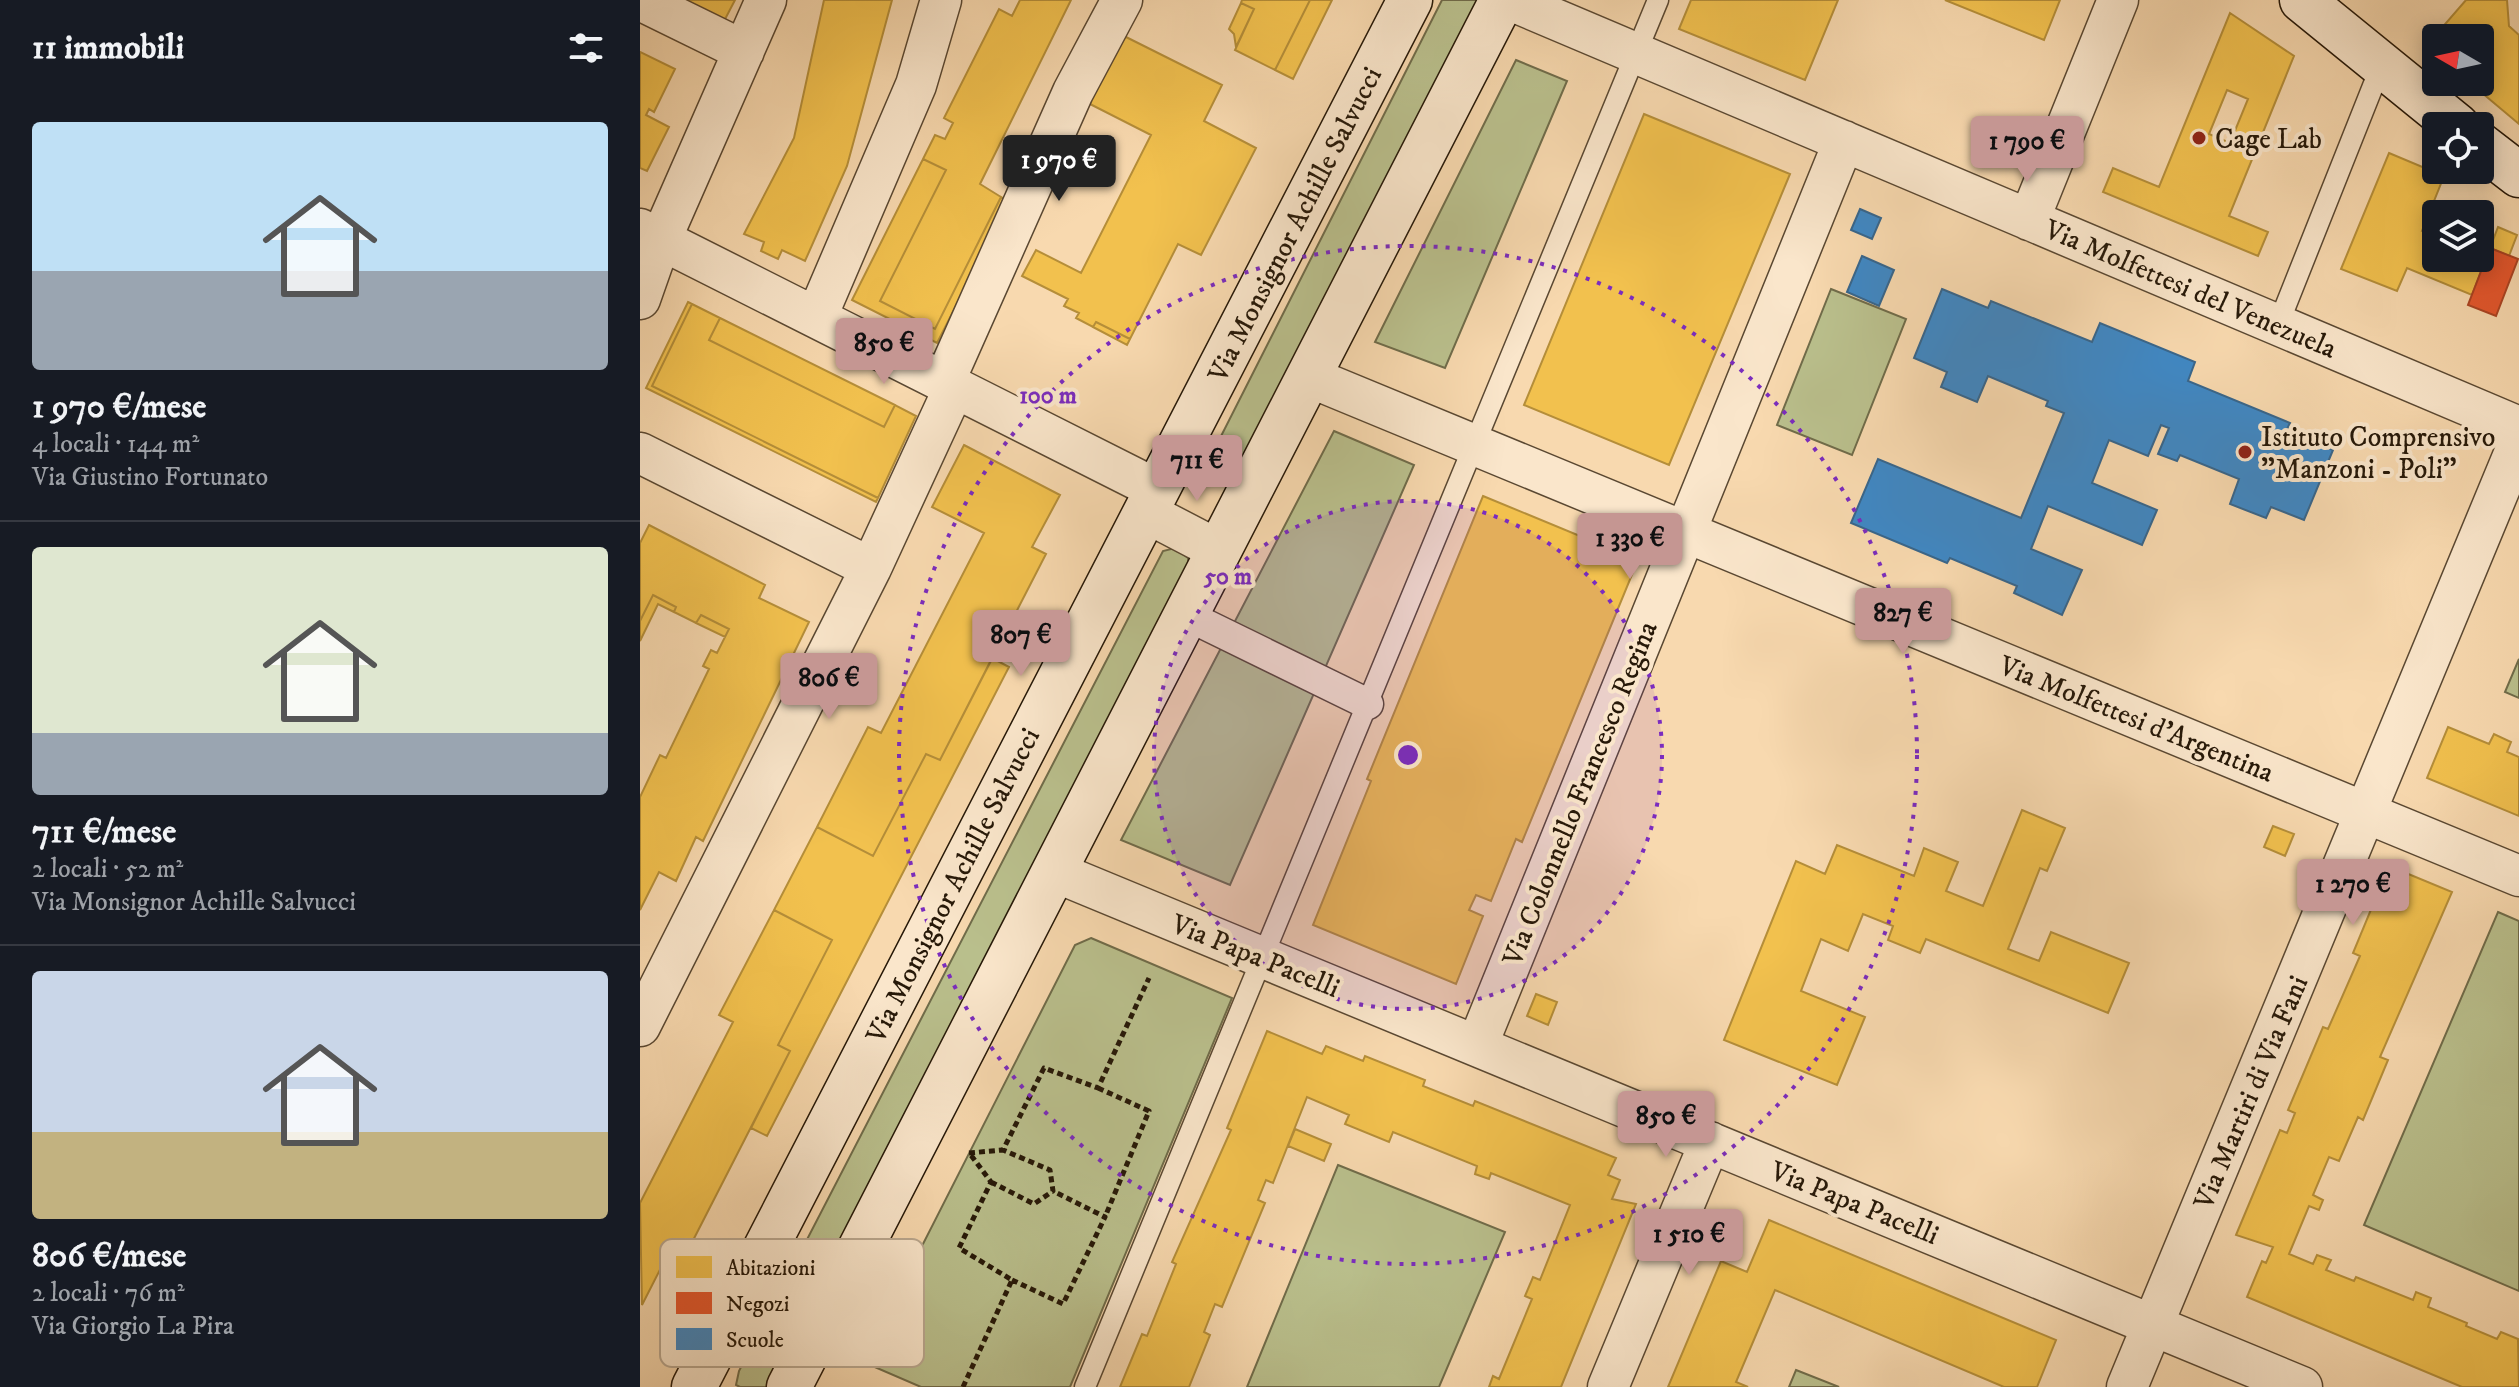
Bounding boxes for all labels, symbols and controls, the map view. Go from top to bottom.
north arrow [2422,24,2494,96]
map controls [2422,24,2494,272]
icon: filters [564,26,608,70]
text: 11 immobili [32,27,184,69]
street label: Via Monsignor Achille Salvucci [1200,61,1390,389]
button: locate [2422,112,2494,184]
pin: 1 790 € [1953,116,2101,184]
place label: Cage Lab [2215,122,2322,157]
text: 1 790 € [1989,125,2065,158]
marker: Cage Lab [2190,129,2208,147]
pin: 1 970 € [985,135,1133,203]
text: 1 970 € [1021,144,1097,177]
icon: home [248,174,392,318]
button: layers [2422,200,2494,272]
street label: Via Molfettesi del Venezuela [2038,212,2342,367]
pin: 850 € [828,318,940,386]
text: 850 € [854,327,914,360]
text: 100 m [1019,381,1077,411]
text: 1 970 €/mese [32,386,206,428]
place label: Istituto Comprensivo "Manzoni - Poli" [2261,420,2495,487]
text: 4 locali · 144 m² [32,428,199,461]
pin: 711 € [1141,435,1253,503]
marker: Istituto Comprensivo "Manzoni - Poli" [2236,443,2254,461]
text: 711 € [1170,444,1224,477]
text: Via Giustino Fortunato [32,461,268,494]
pin: 1 330 € [1556,513,1704,581]
text: 1 330 € [1595,522,1665,555]
text: 50 m [1203,562,1252,592]
pin: 827 € [1847,588,1959,656]
text: 827 € [1873,597,1933,630]
icon: home [248,599,392,743]
pin: 807 € [965,610,1077,678]
street label: Via Colonnello Francesco Regina [1495,616,1666,972]
text: 807 € [990,619,1052,652]
street label: Via Molfettesi d'Argentina [1993,648,2279,791]
pin: 806 € [773,653,885,721]
text: 806 € [798,662,860,695]
street label: Via Monsignor Achille Salvucci [858,722,1048,1050]
centre of rings [1394,741,1422,769]
text: 711 €/mese [32,811,176,853]
text: 2 locali · 52 m² [32,853,183,886]
pin: 1 270 € [2279,859,2427,927]
text: 1 270 € [2315,868,2391,901]
text: Via Monsignor Achille Salvucci [32,886,356,919]
street label: Via Papa Pacelli [1165,906,1345,1006]
street label: Via Martiri di Via Fani [2186,971,2316,1216]
icon: home [248,1023,392,1167]
pin: 850 € [1610,1091,1722,1159]
text: 850 € [1636,1100,1696,1133]
street label: Via Papa Pacelli [1764,1153,1944,1253]
pin: 1 510 € [1615,1209,1763,1277]
text: 1 510 € [1653,1218,1725,1251]
text: 806 €/mese [32,1235,186,1277]
legend [660,1239,924,1367]
text: Abitazioni [726,1255,815,1282]
text: 2 locali · 76 m² [32,1277,185,1310]
text: Negozi [726,1291,789,1318]
text: Via Giorgio La Pira [32,1310,234,1343]
text: Scuole [726,1327,784,1354]

